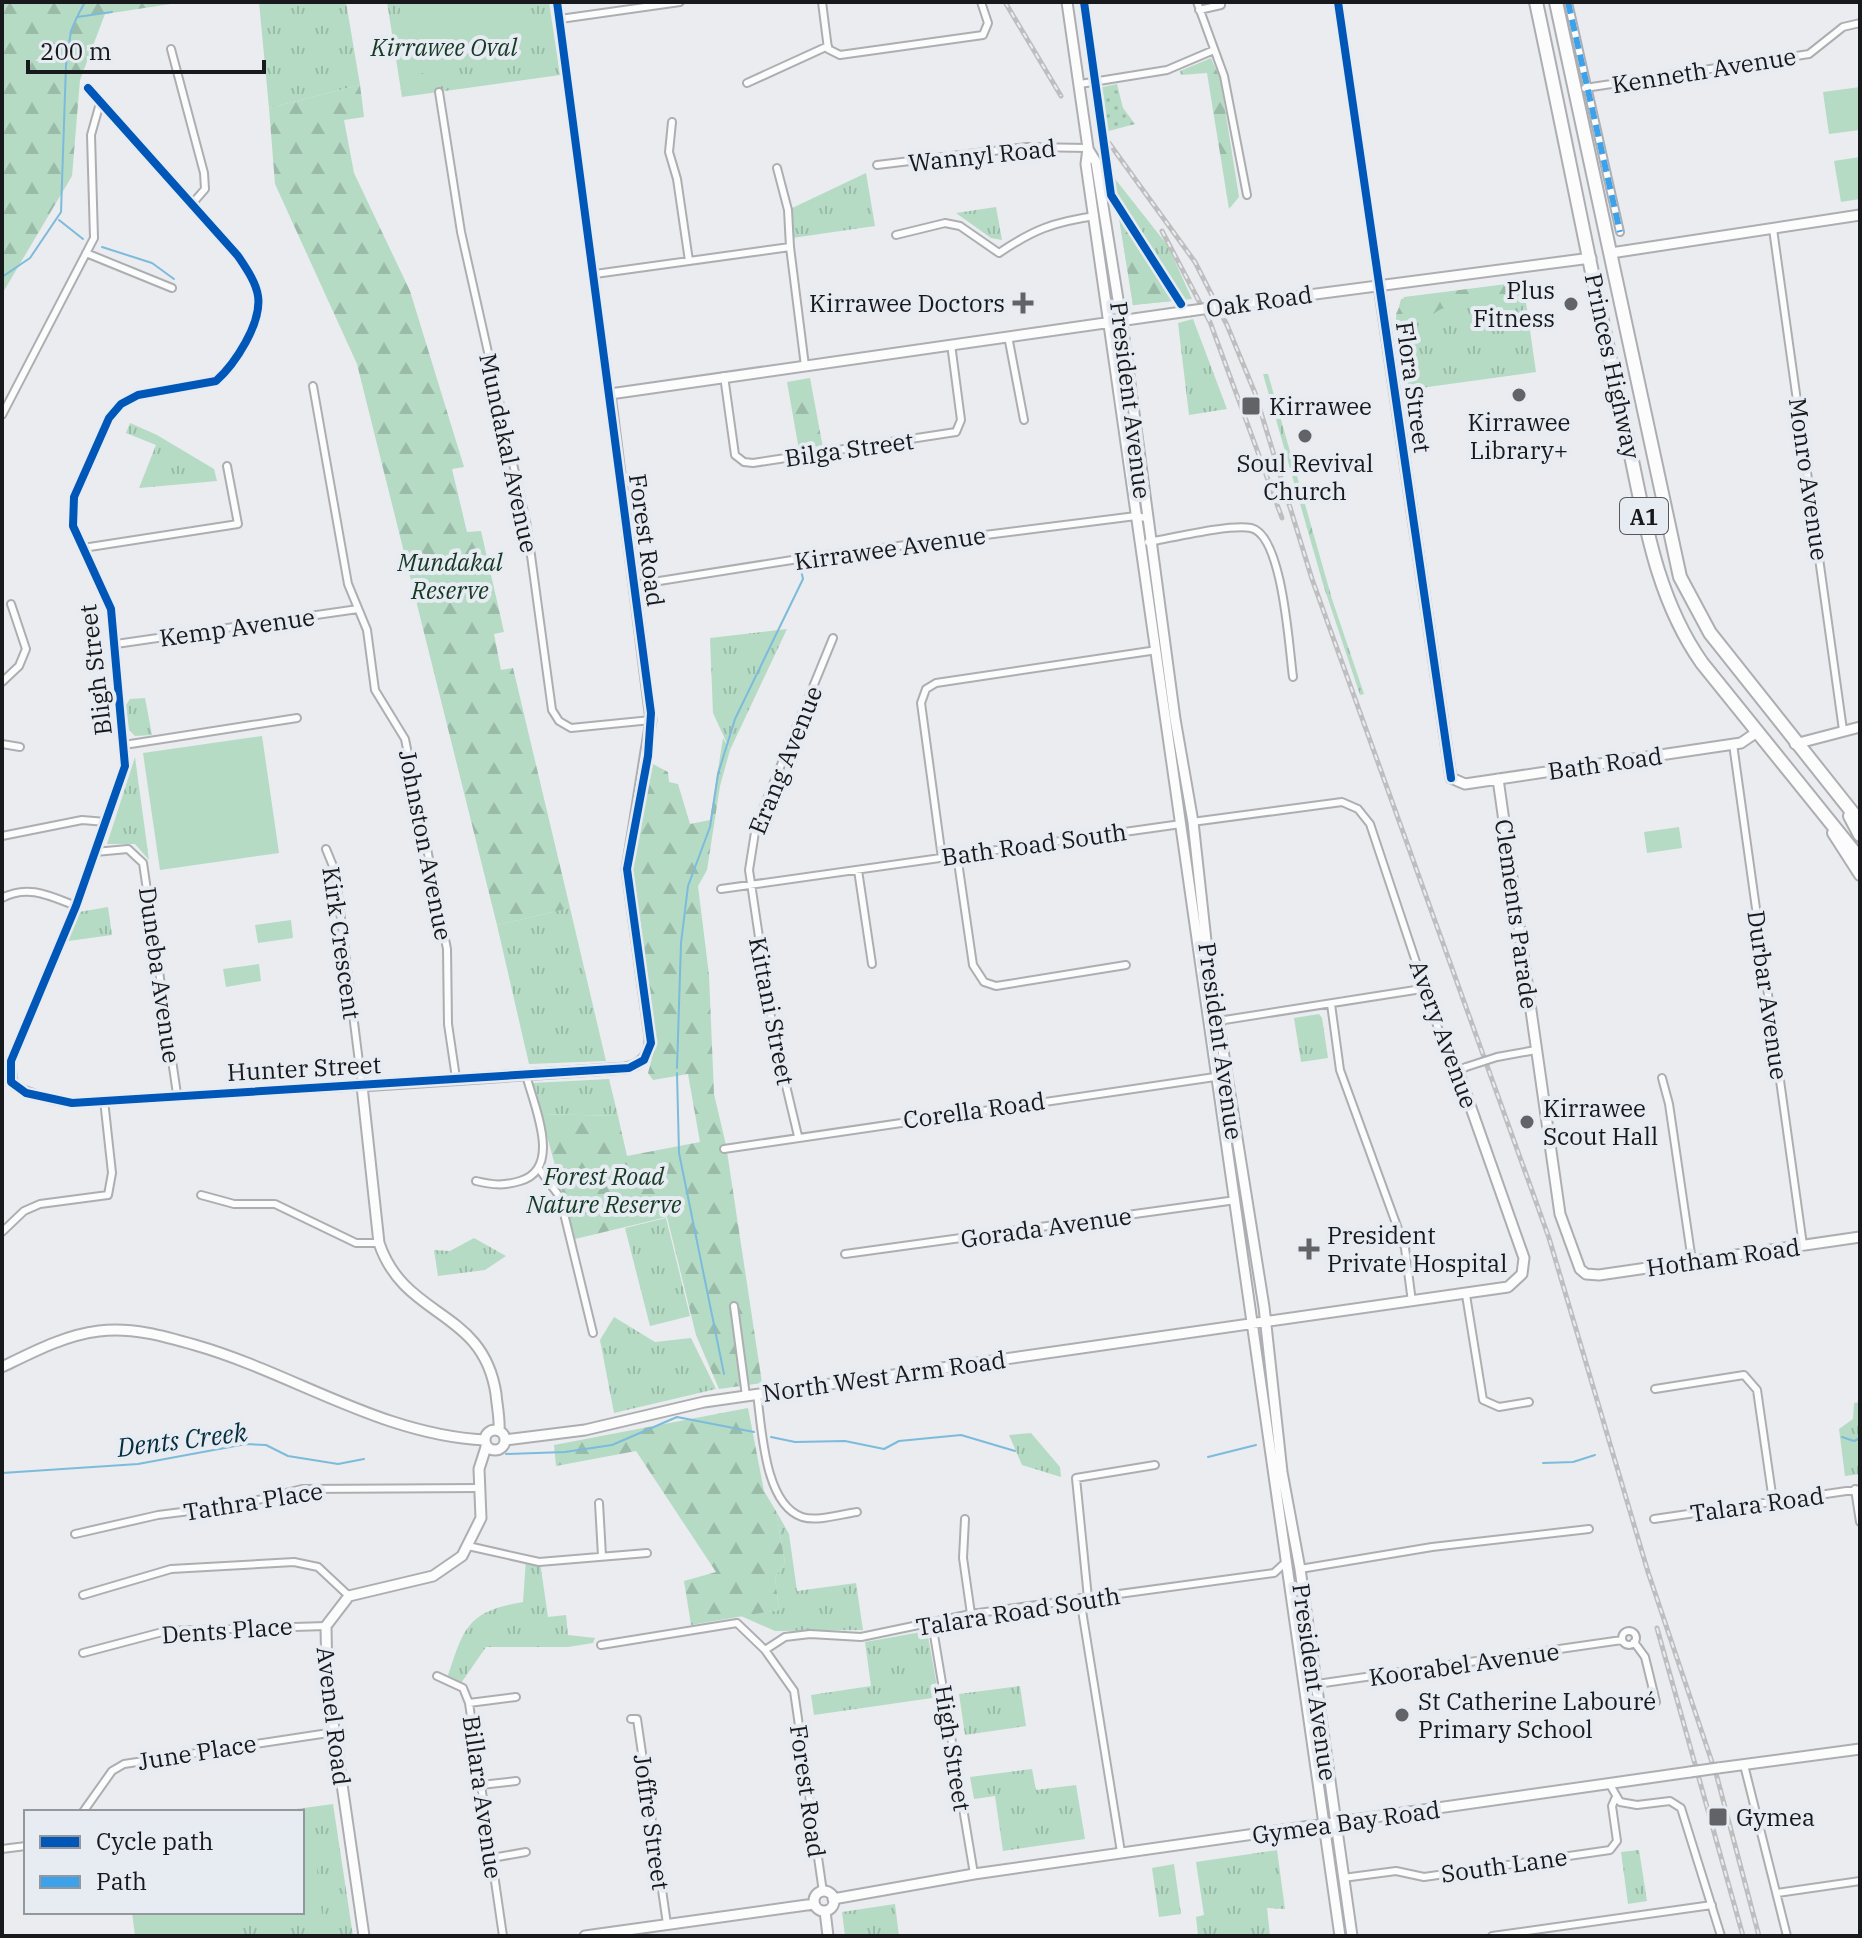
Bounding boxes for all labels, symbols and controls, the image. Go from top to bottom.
scale bar [28,24,264,74]
park label: Kirrawee Oval [370,31,518,63]
text: 200 m [40,35,112,67]
street label: Kenneth Avenue [1610,40,1798,100]
street label: Wannyl Road [907,131,1057,179]
street label: Princes Highway [1578,270,1648,462]
place label: Plus Fitness [1473,274,1555,334]
street label: Oak Road [1204,278,1314,324]
place label: Kirrawee Doctors [809,287,1005,319]
marker: Kirrawee Doctors [1012,292,1034,314]
marker: Plus Fitness [1562,295,1580,313]
street label: President Avenue [1103,299,1159,501]
street label: Flora Street [1389,319,1439,455]
street label: Mundakal Avenue [472,350,546,556]
marker: Kirrawee Library+ [1510,386,1528,404]
place label: Kirrawee [1269,390,1372,422]
marker: Kirrawee [1240,395,1262,417]
street label: Monro Avenue [1782,396,1836,562]
place label: Kirrawee Library+ [1468,406,1570,466]
street label: Bilga Street [782,424,916,474]
marker: Soul Revival Church [1296,427,1314,445]
place label: Soul Revival Church [1236,447,1374,507]
street label: Forest Road [622,471,672,609]
road number: A1 [1620,498,1668,534]
street label: Kirrawee Avenue [792,519,988,577]
park label: Mundakal Reserve [396,546,504,606]
street label: Kemp Avenue [157,600,317,654]
street label: Bligh Street [71,603,119,737]
street label: Erang Avenue [741,681,829,839]
street label: Bath Road [1546,739,1664,787]
street label: Johnston Avenue [392,747,460,943]
street label: Bath Road South [939,815,1129,873]
street label: Clements Parade [1488,817,1546,1011]
street label: Kirk Crescent [315,865,369,1021]
street label: Duneba Avenue [132,885,188,1065]
street label: Durbar Avenue [1740,908,1796,1082]
street label: Kittani Street [742,934,802,1088]
street label: President Avenue [1191,940,1251,1142]
street label: Avery Avenue [1402,956,1486,1112]
street label: Hunter Street [226,1048,382,1088]
street label: Corella Road [901,1084,1047,1136]
place label: Kirrawee Scout Hall [1543,1092,1658,1152]
marker: Kirrawee Scout Hall [1518,1113,1536,1131]
park label: Forest Road Nature Reserve [525,1160,682,1220]
street label: Gorada Avenue [959,1199,1133,1255]
place label: President Private Hospital [1327,1219,1507,1279]
street label: Hotham Road [1644,1230,1802,1284]
marker: President Private Hospital [1298,1238,1320,1260]
street label: North West Arm Road [760,1343,1008,1409]
water label: Dents Creek [114,1414,249,1464]
street label: Tathra Place [181,1474,325,1528]
street label: Talara Road [1688,1479,1826,1529]
street label: Talara Road South [914,1579,1122,1643]
street label: President Avenue [1285,1581,1345,1783]
street label: Dents Place [160,1609,294,1651]
street label: Koorabel Avenue [1367,1635,1561,1693]
street label: Avenel Road [310,1645,358,1787]
street label: High Street [927,1683,979,1813]
place label: St Catherine Labouré Primary School [1418,1685,1656,1745]
marker: St Catherine Labouré Primary School [1393,1706,1411,1724]
street label: Billara Avenue [456,1713,510,1881]
street label: Forest Road [783,1722,833,1860]
street label: June Place [135,1727,259,1777]
street label: Joffre Street [627,1752,677,1892]
street label: Gymea Bay Road [1250,1793,1442,1851]
place label: Gymea [1736,1801,1815,1833]
marker: Gymea [1707,1806,1729,1828]
legend [24,1810,304,1914]
text: Cycle path [96,1825,213,1857]
street label: South Lane [1439,1840,1569,1890]
text: Path [96,1865,147,1897]

